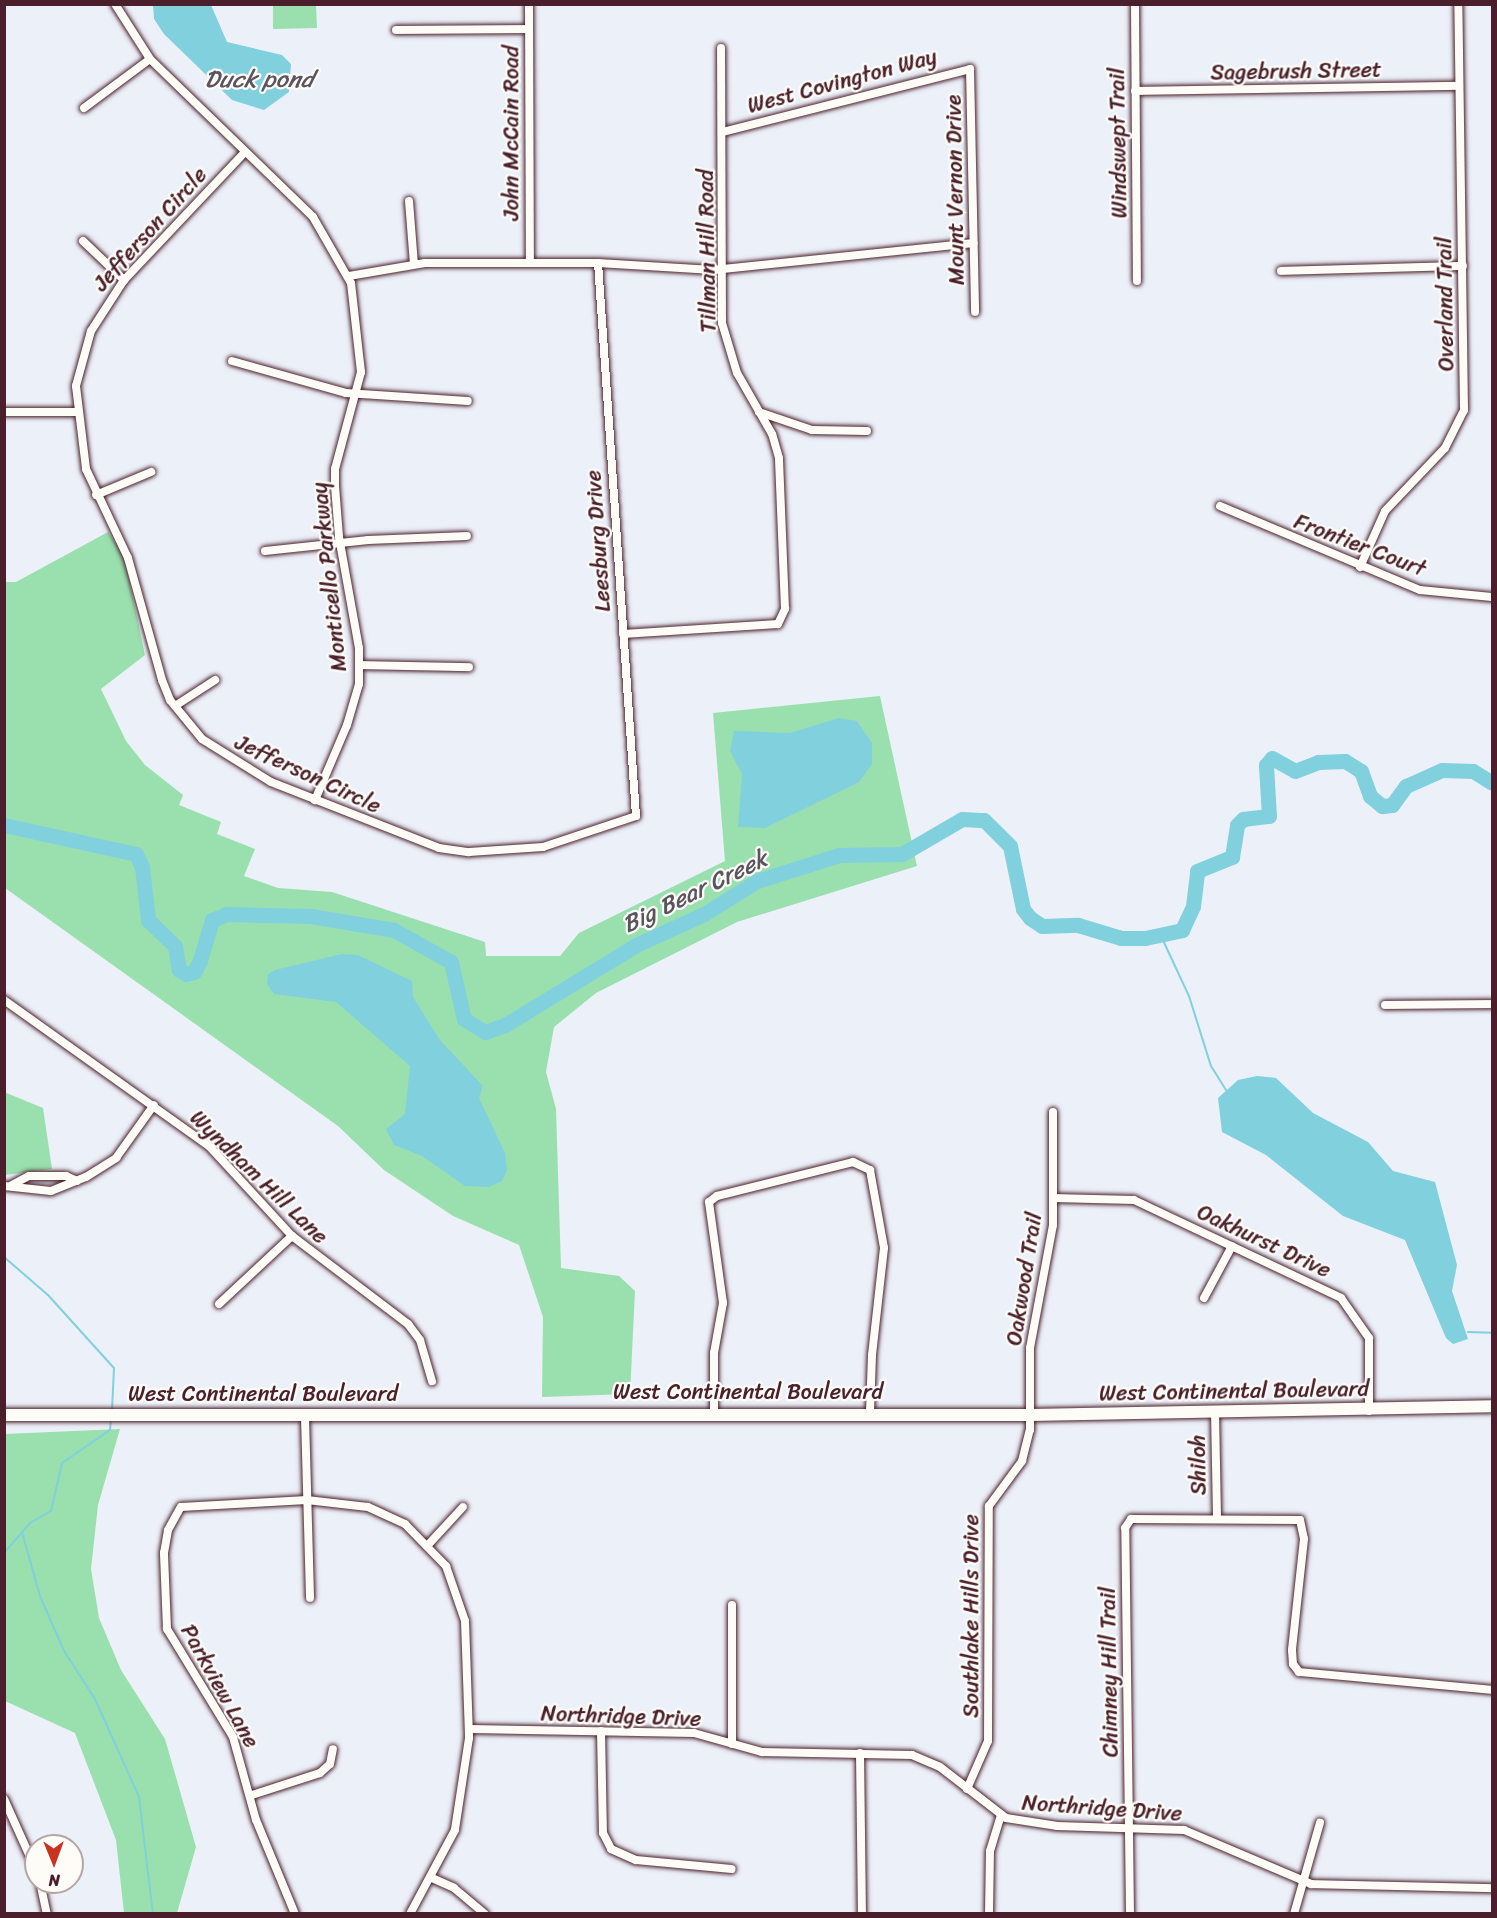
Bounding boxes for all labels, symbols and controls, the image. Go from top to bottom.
street label: West Covington Way [744,43,940,119]
street label: John McCain Road [498,45,524,221]
street label: Sagebrush Street [1210,56,1382,86]
water label: Duck pond [205,66,313,94]
street label: Windswept Trail [1103,67,1133,219]
street label: Mount Vernon Drive [940,95,970,285]
street label: Jefferson Circle [87,162,213,296]
street label: Tillman Hill Road [692,169,722,333]
street label: Overland Trail [1431,237,1459,371]
street label: Leesburg Drive [580,469,616,613]
street label: Monticello Parkway [306,481,352,673]
street label: Frontier Court [1290,508,1430,582]
street label: Jefferson Circle [231,729,385,819]
water label: Big Bear Creek [618,844,772,940]
street label: Wyndham Hill Lane [185,1105,333,1249]
street label: Oakhurst Drive [1193,1198,1335,1284]
street label: Oakwood Trail [1000,1211,1048,1347]
street label: West Continental Boulevard [1099,1375,1369,1407]
street label: West Continental Boulevard [614,1379,882,1405]
street label: West Continental Boulevard [129,1381,397,1407]
street label: Shiloh [1184,1435,1212,1495]
street label: Southlake Hills Drive [958,1515,984,1717]
street label: Chimney Hill Trail [1094,1586,1124,1758]
street label: Parkview Lane [175,1620,265,1752]
street label: Northridge Drive [540,1700,702,1732]
street label: Northridge Drive [1021,1789,1183,1827]
north arrow [24,1834,84,1894]
text: N [48,1866,60,1895]

